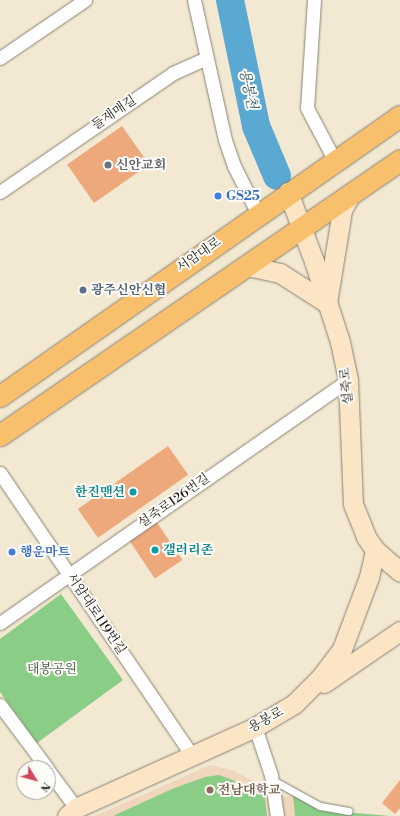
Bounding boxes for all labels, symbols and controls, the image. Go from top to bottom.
water label: 용봉천 [236,67,260,111]
street label: 들재매길 [89,92,139,134]
place label: 신안교회 [116,157,166,173]
marker: 신안교회 [103,160,113,170]
place label: GS25 [226,188,260,204]
marker: GS25 [213,191,223,201]
street label: 서암대로 [174,234,224,276]
place label: 광주신안신협 [91,282,166,298]
marker: 광주신안신협 [78,285,88,295]
street label: 설죽로 [337,366,357,406]
street label: 설죽로126번길 [135,471,213,531]
place label: 한진맨션 [75,484,125,500]
marker: 한진맨션 [128,487,138,497]
place label: 갤러리존 [163,542,213,558]
place label: 행운마트 [20,544,70,560]
marker: 갤러리존 [150,545,160,555]
marker: 행운마트 [7,547,17,557]
street label: 서암대로119번길 [63,571,129,657]
park label: 태봉공원 [27,661,77,677]
street label: 용봉로 [246,704,286,736]
north arrow [16,760,56,800]
text: N [37,779,53,794]
place label: 전남대학교 [218,782,281,798]
marker: 전남대학교 [205,785,215,795]

